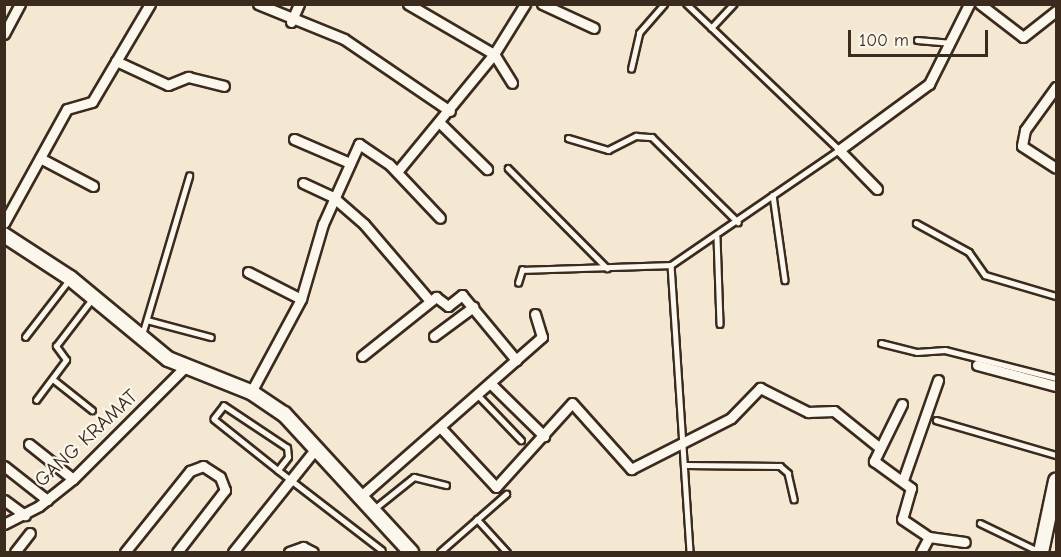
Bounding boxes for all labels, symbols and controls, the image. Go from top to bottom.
scale bar [851,18,990,56]
text: 100 m [859,30,909,51]
street label: GANG KRAMAT [29,384,143,492]

